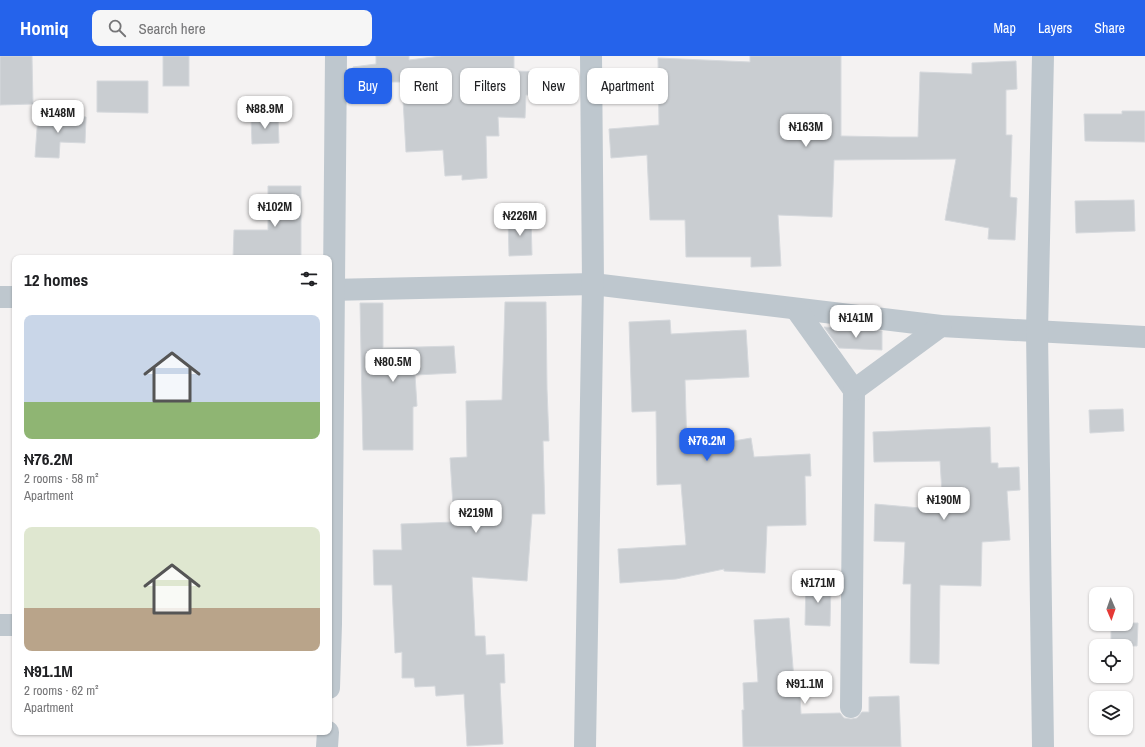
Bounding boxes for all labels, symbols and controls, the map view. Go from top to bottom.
search box [92,10,372,46]
text: Homiq [20,15,68,41]
icon: search [106,17,128,39]
text: Search here [138,18,206,39]
text: Map [994,19,1016,37]
text: Layers [1038,19,1072,37]
text: Share [1094,19,1125,37]
chip: Buy [344,68,392,104]
chip: Rent [400,68,452,104]
chip: Filters [460,68,520,104]
chip: New [528,68,579,104]
chip: Apartment [587,68,668,104]
pin: ₦88.9M [232,96,298,130]
pin: ₦148M [30,100,86,134]
text: ₦88.9M [246,100,284,117]
text: ₦148M [41,104,75,121]
pin: ₦163M [778,114,834,148]
text: ₦163M [789,118,823,135]
pin: ₦102M [247,194,303,228]
text: ₦102M [258,198,292,215]
pin: ₦226M [492,203,548,237]
text: ₦226M [503,207,537,224]
text: 12 homes [24,268,88,291]
icon: filters [298,268,320,290]
pin: ₦141M [828,305,884,339]
text: ₦141M [839,309,873,326]
icon: home [136,341,208,413]
pin: ₦80.5M [360,349,426,383]
text: ₦80.5M [374,353,412,370]
pin: ₦76.2M [674,428,740,462]
text: ₦76.2M [688,432,726,449]
text: ₦76.2M [24,447,73,470]
text: 2 rooms · 58 m² [24,470,99,487]
text: Apartment [24,487,73,504]
pin: ₦190M [916,487,972,521]
text: ₦190M [927,491,961,508]
pin: ₦219M [448,500,504,534]
text: ₦219M [459,504,493,521]
icon: home [136,553,208,625]
pin: ₦171M [790,570,846,604]
text: ₦171M [801,574,835,591]
north arrow [1089,587,1133,631]
map controls [1089,587,1133,735]
button: locate [1089,639,1133,683]
text: ₦91.1M [24,659,73,682]
pin: ₦91.1M [772,671,838,705]
text: ₦91.1M [786,675,824,692]
text: 2 rooms · 62 m² [24,682,99,699]
button: layers [1089,691,1133,735]
text: Apartment [24,699,73,716]

